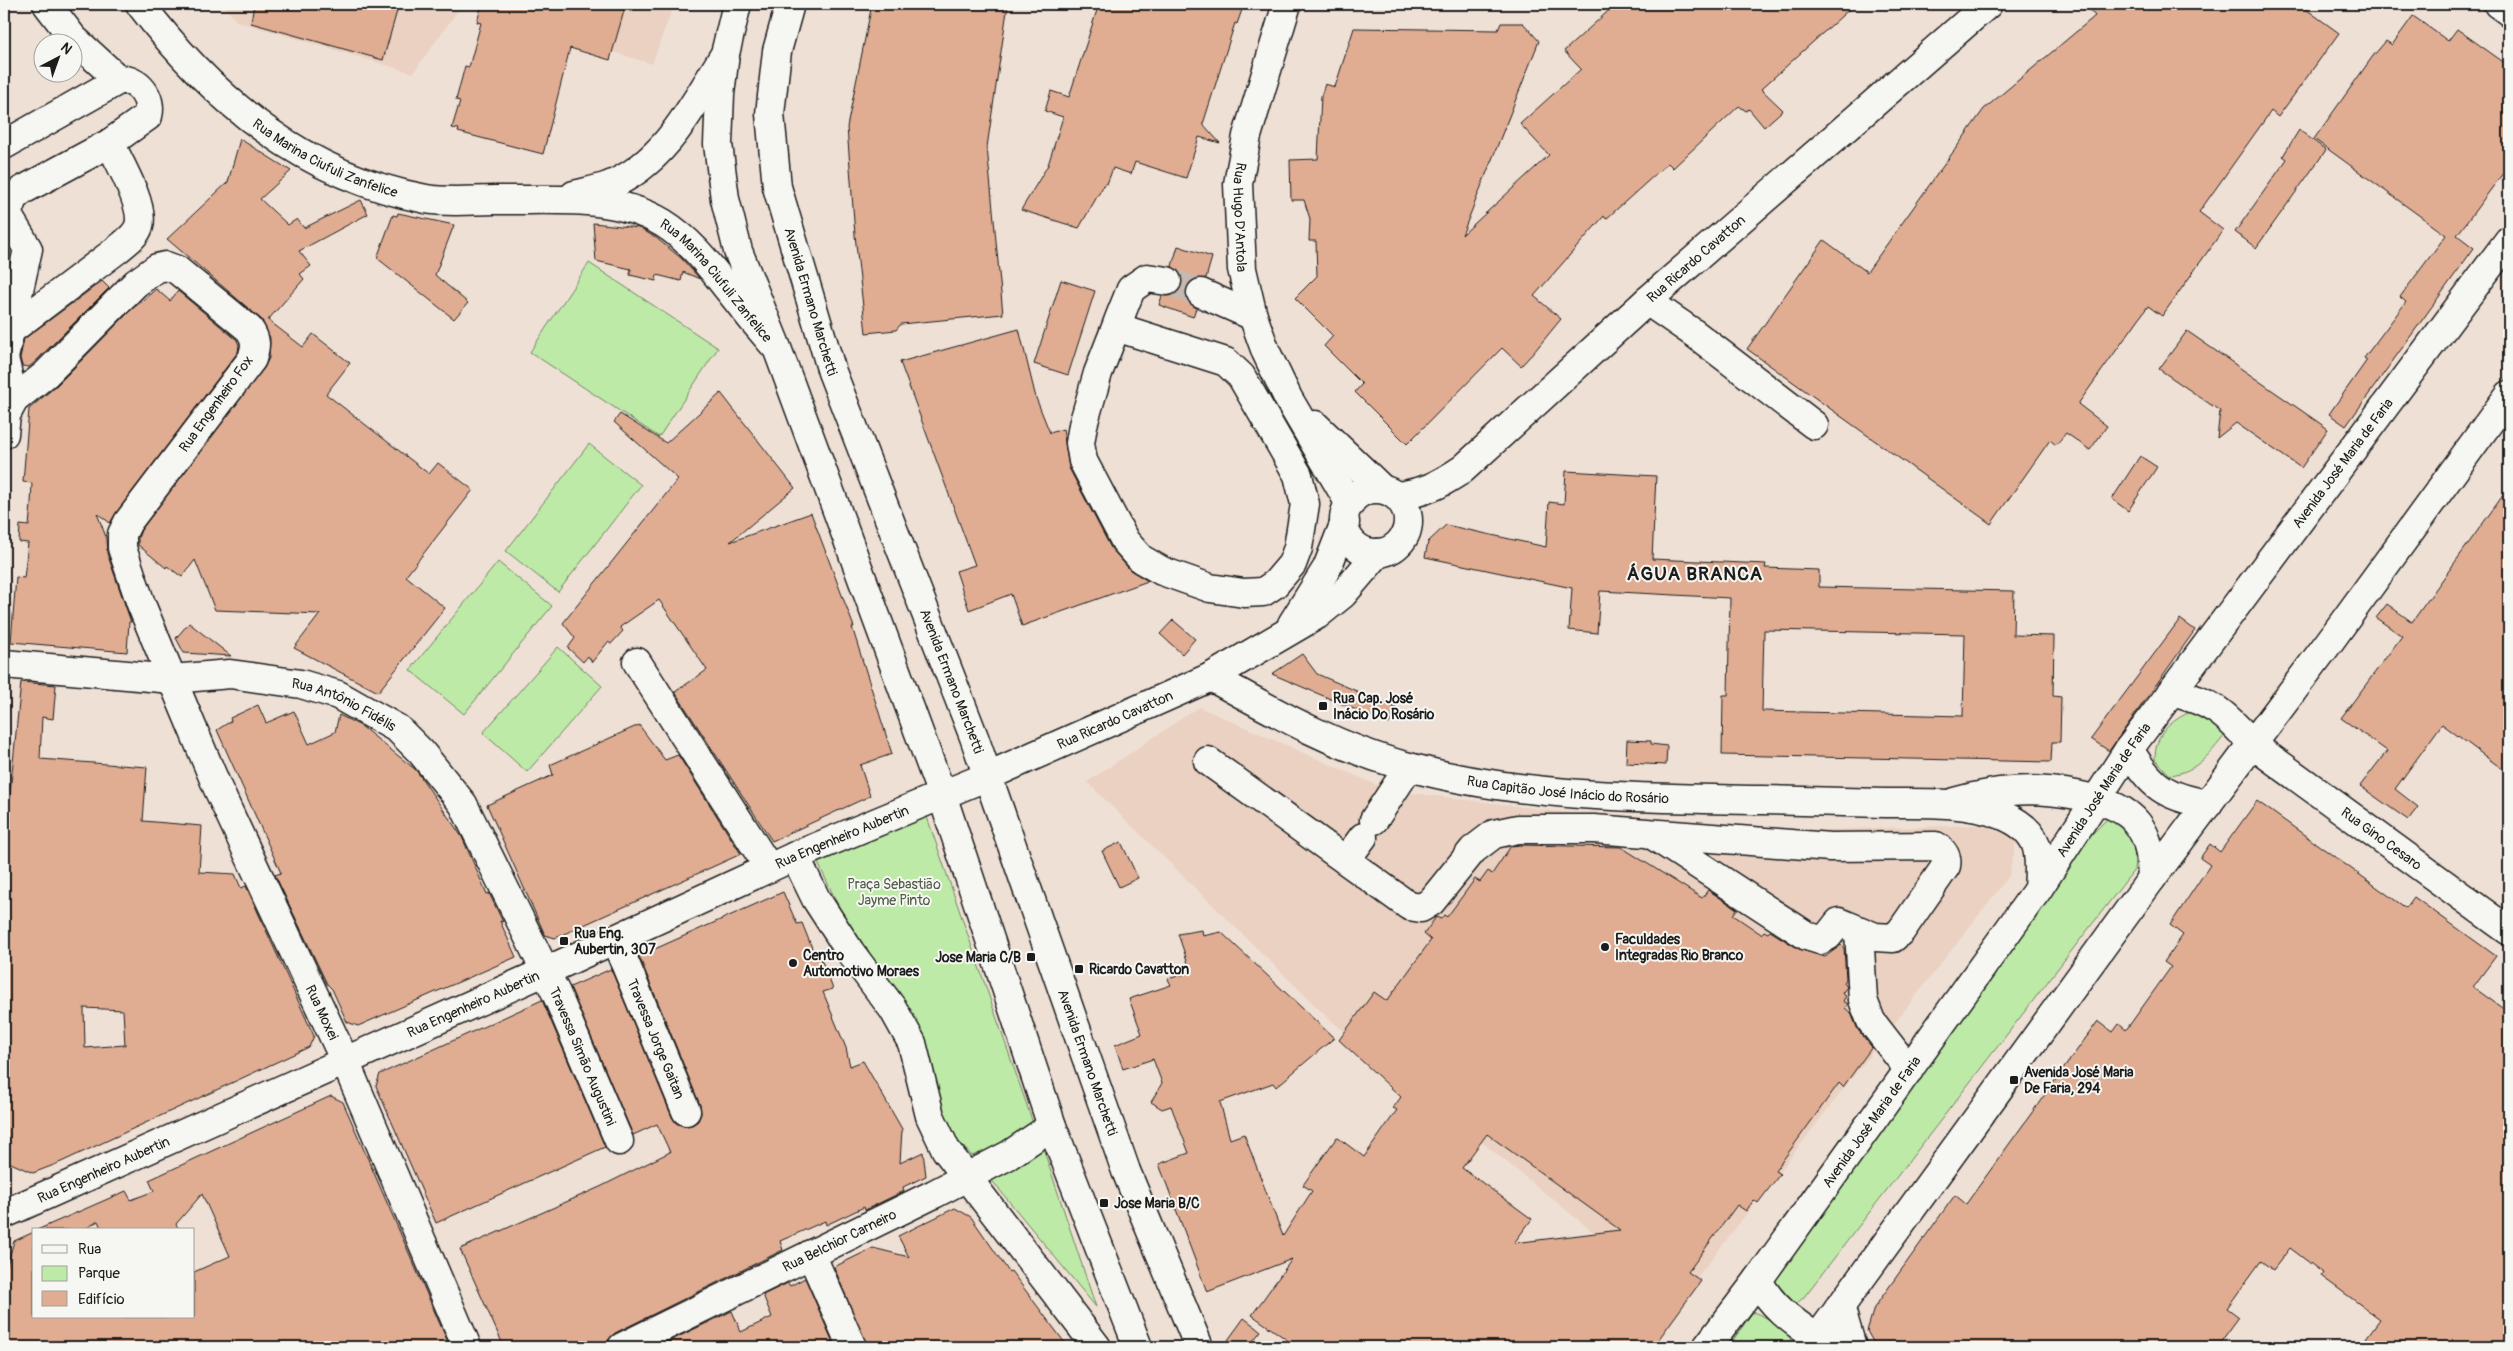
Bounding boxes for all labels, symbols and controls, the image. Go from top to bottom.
north arrow [32,32,82,82]
text: N [57,39,75,58]
street label: Rua Marina Ciufuli Zanfelice [250,115,400,201]
street label: Rua Hugo D'Antola [1230,161,1251,272]
street label: Rua Ricardo Cavatton [1643,211,1749,306]
street label: Rua Marina Ciufuli Zanfelice [657,215,776,346]
street label: Avenida Ermano Marchetti [781,225,841,379]
street label: Rua Engenheiro Fox [175,353,257,455]
street label: Avenida José Maria de Faria [2288,395,2397,531]
district label: ÁGUA BRANCA [1627,562,1763,586]
street label: Avenida Ermano Marchetti [916,606,988,756]
street label: Rua Antônio Fidélis [291,674,400,735]
street label: Rua Ricardo Cavatton [1054,687,1176,753]
place label: Rua Cap. José Inácio Do Rosário [1333,690,1435,723]
marker: Rua Cap. José Inácio Do Rosário [1317,700,1329,712]
street label: Avenida José Maria de Faria [2053,719,2154,860]
street label: Rua Capitão José Inácio do Rosário [1466,772,1670,807]
street label: Rua Engenheiro Aubertin [773,801,911,872]
street label: Rua Gino Cesaro [2338,803,2426,874]
park label: Praça Sebastião Jayme Pinto [847,876,941,909]
place label: Rua Eng. Aubertin, 307 [574,925,656,958]
place label: Faculdades Integradas Rio Branco [1615,931,1744,964]
marker: Rua Eng. Aubertin, 307 [558,935,570,947]
marker: Faculdades Integradas Rio Branco [1599,941,1611,953]
place label: Centro Automotivo Moraes [803,947,920,980]
place label: Jose Maria C/B [935,949,1021,966]
marker: Jose Maria C/B [1025,951,1037,963]
marker: Centro Automotivo Moraes [787,957,799,969]
place label: Ricardo Cavatton [1089,961,1189,978]
marker: Ricardo Cavatton [1073,963,1085,975]
street label: Rua Engenheiro Aubertin [404,967,542,1041]
street label: Travessa Jorge Gaitan [624,976,689,1101]
street label: Rua Moxei [302,982,343,1043]
street label: Travessa Simão Augustini [546,984,620,1129]
street label: Avenida Ermano Marchetti [1055,987,1122,1138]
street label: Avenida José Maria de Faria [1819,1053,1924,1191]
place label: Avenida José Maria De Faria, 294 [2024,1064,2134,1097]
marker: Avenida José Maria De Faria, 294 [2008,1074,2020,1086]
street label: Rua Engenheiro Aubertin [35,1132,172,1206]
place label: Jose Maria B/C [1114,1195,1200,1212]
marker: Jose Maria B/C [1098,1197,1110,1209]
street label: Rua Belchior Carneiro [780,1205,899,1276]
legend [32,1228,195,1318]
text: Rua [78,1240,101,1259]
text: Parque [78,1264,121,1283]
text: Edifício [78,1290,124,1309]

